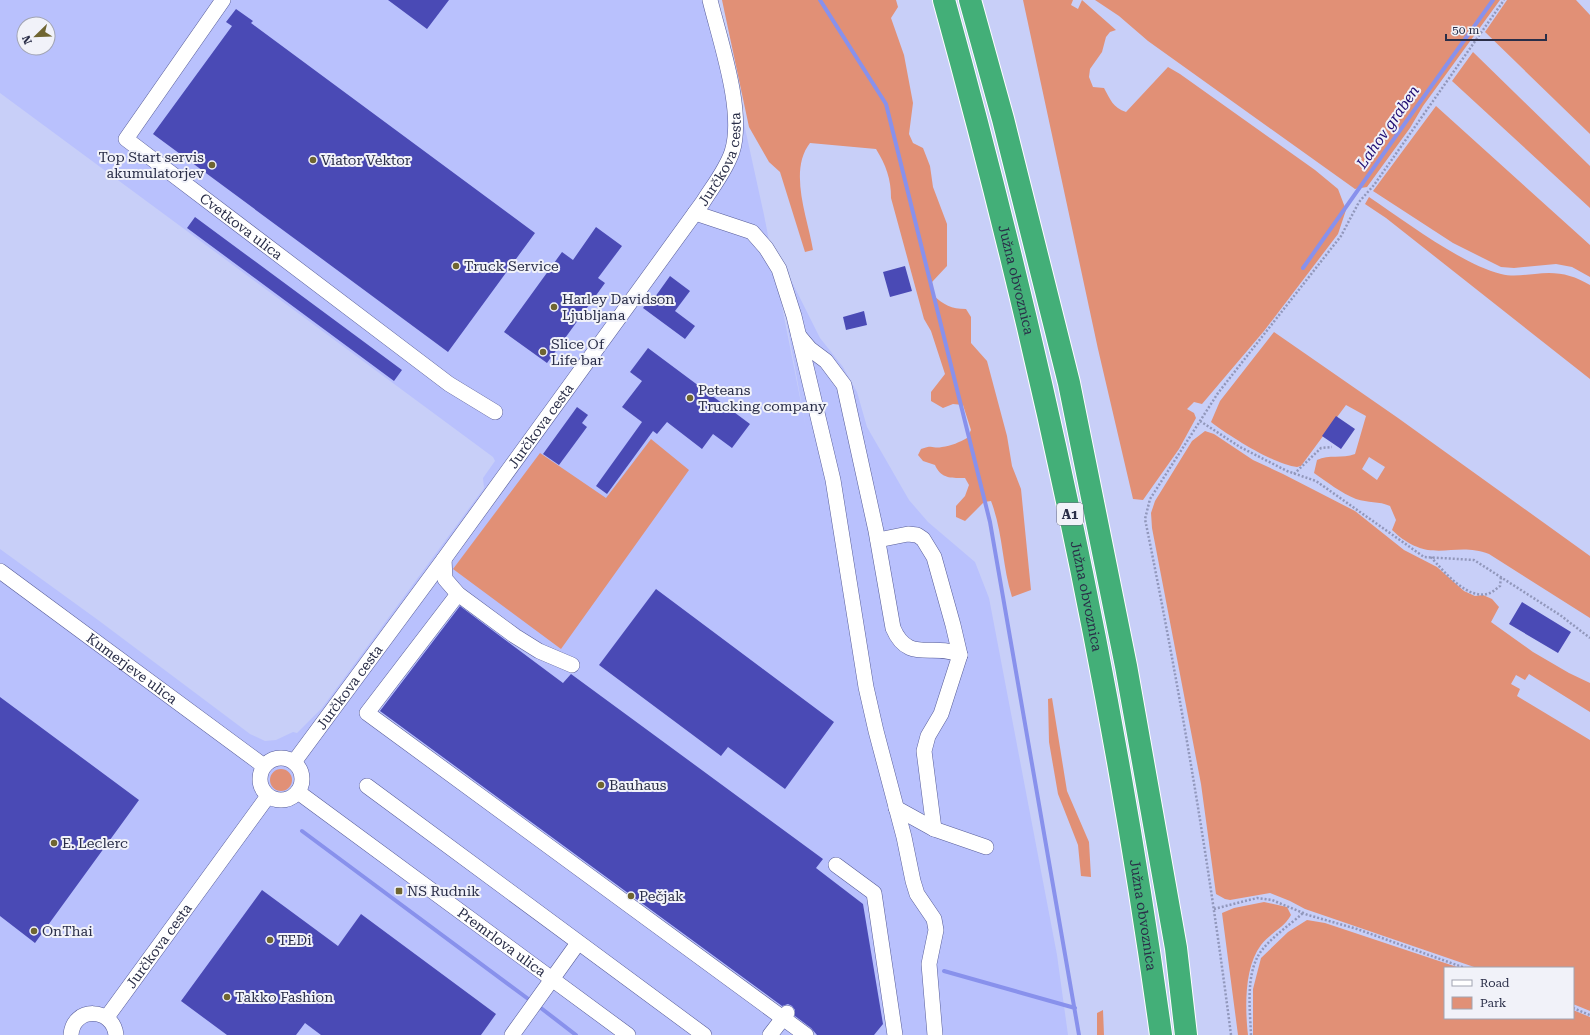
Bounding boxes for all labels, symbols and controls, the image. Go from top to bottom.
north arrow [16,16,56,56]
scale bar [1446,16,1546,42]
text: 50 m [1452,23,1479,37]
text: N [19,33,35,46]
water label: Lahov graben [1352,82,1423,173]
street label: Jurčkova cesta [695,112,744,209]
place label: Top Start servis akumulatorjev [99,149,205,181]
place label: Viator Vektor [321,152,411,168]
marker: Viator Vektor [308,155,318,165]
marker: Top Start servis akumulatorjev [207,160,217,170]
street label: Cvetkova ulica [197,190,286,263]
street label: Južna obvoznica [995,223,1038,337]
place label: Truck Service [464,258,559,274]
marker: Truck Service [451,261,461,271]
place label: Harley Davidson Ljubljana [562,291,674,323]
marker: Harley Davidson Ljubljana [549,302,559,312]
place label: Slice Of Life bar [551,336,605,368]
marker: Slice Of Life bar [538,347,548,357]
street label: Jurčkova cesta [505,380,577,471]
place label: Peteans Trucking company [698,382,827,414]
marker: Peteans Trucking company [685,393,695,403]
road number: A1 [1057,503,1083,525]
street label: Južna obvoznica [1068,539,1105,653]
street label: Kumerjeve ulica [83,630,181,707]
street label: Jurčkova cesta [313,642,386,732]
place label: Bauhaus [609,777,667,793]
marker: Bauhaus [596,780,606,790]
place label: E. Leclerc [62,835,128,851]
marker: E. Leclerc [49,838,59,848]
street label: Južna obvoznica [1127,858,1160,972]
place label: NS Rudnik [407,883,480,899]
marker: NS Rudnik [394,886,404,896]
place label: Pečjak [639,888,684,904]
marker: Pečjak [626,891,636,901]
street label: Jurčkova cesta [123,900,195,991]
street label: Premrlova ulica [455,904,549,980]
place label: OnThai [42,923,93,939]
marker: OnThai [29,926,39,936]
place label: TEDi [278,932,312,948]
marker: TEDi [265,935,275,945]
legend [1444,967,1574,1019]
text: Road [1480,976,1510,990]
place label: Takko Fashion [235,989,333,1005]
marker: Takko Fashion [222,992,232,1002]
text: Park [1480,996,1507,1010]

